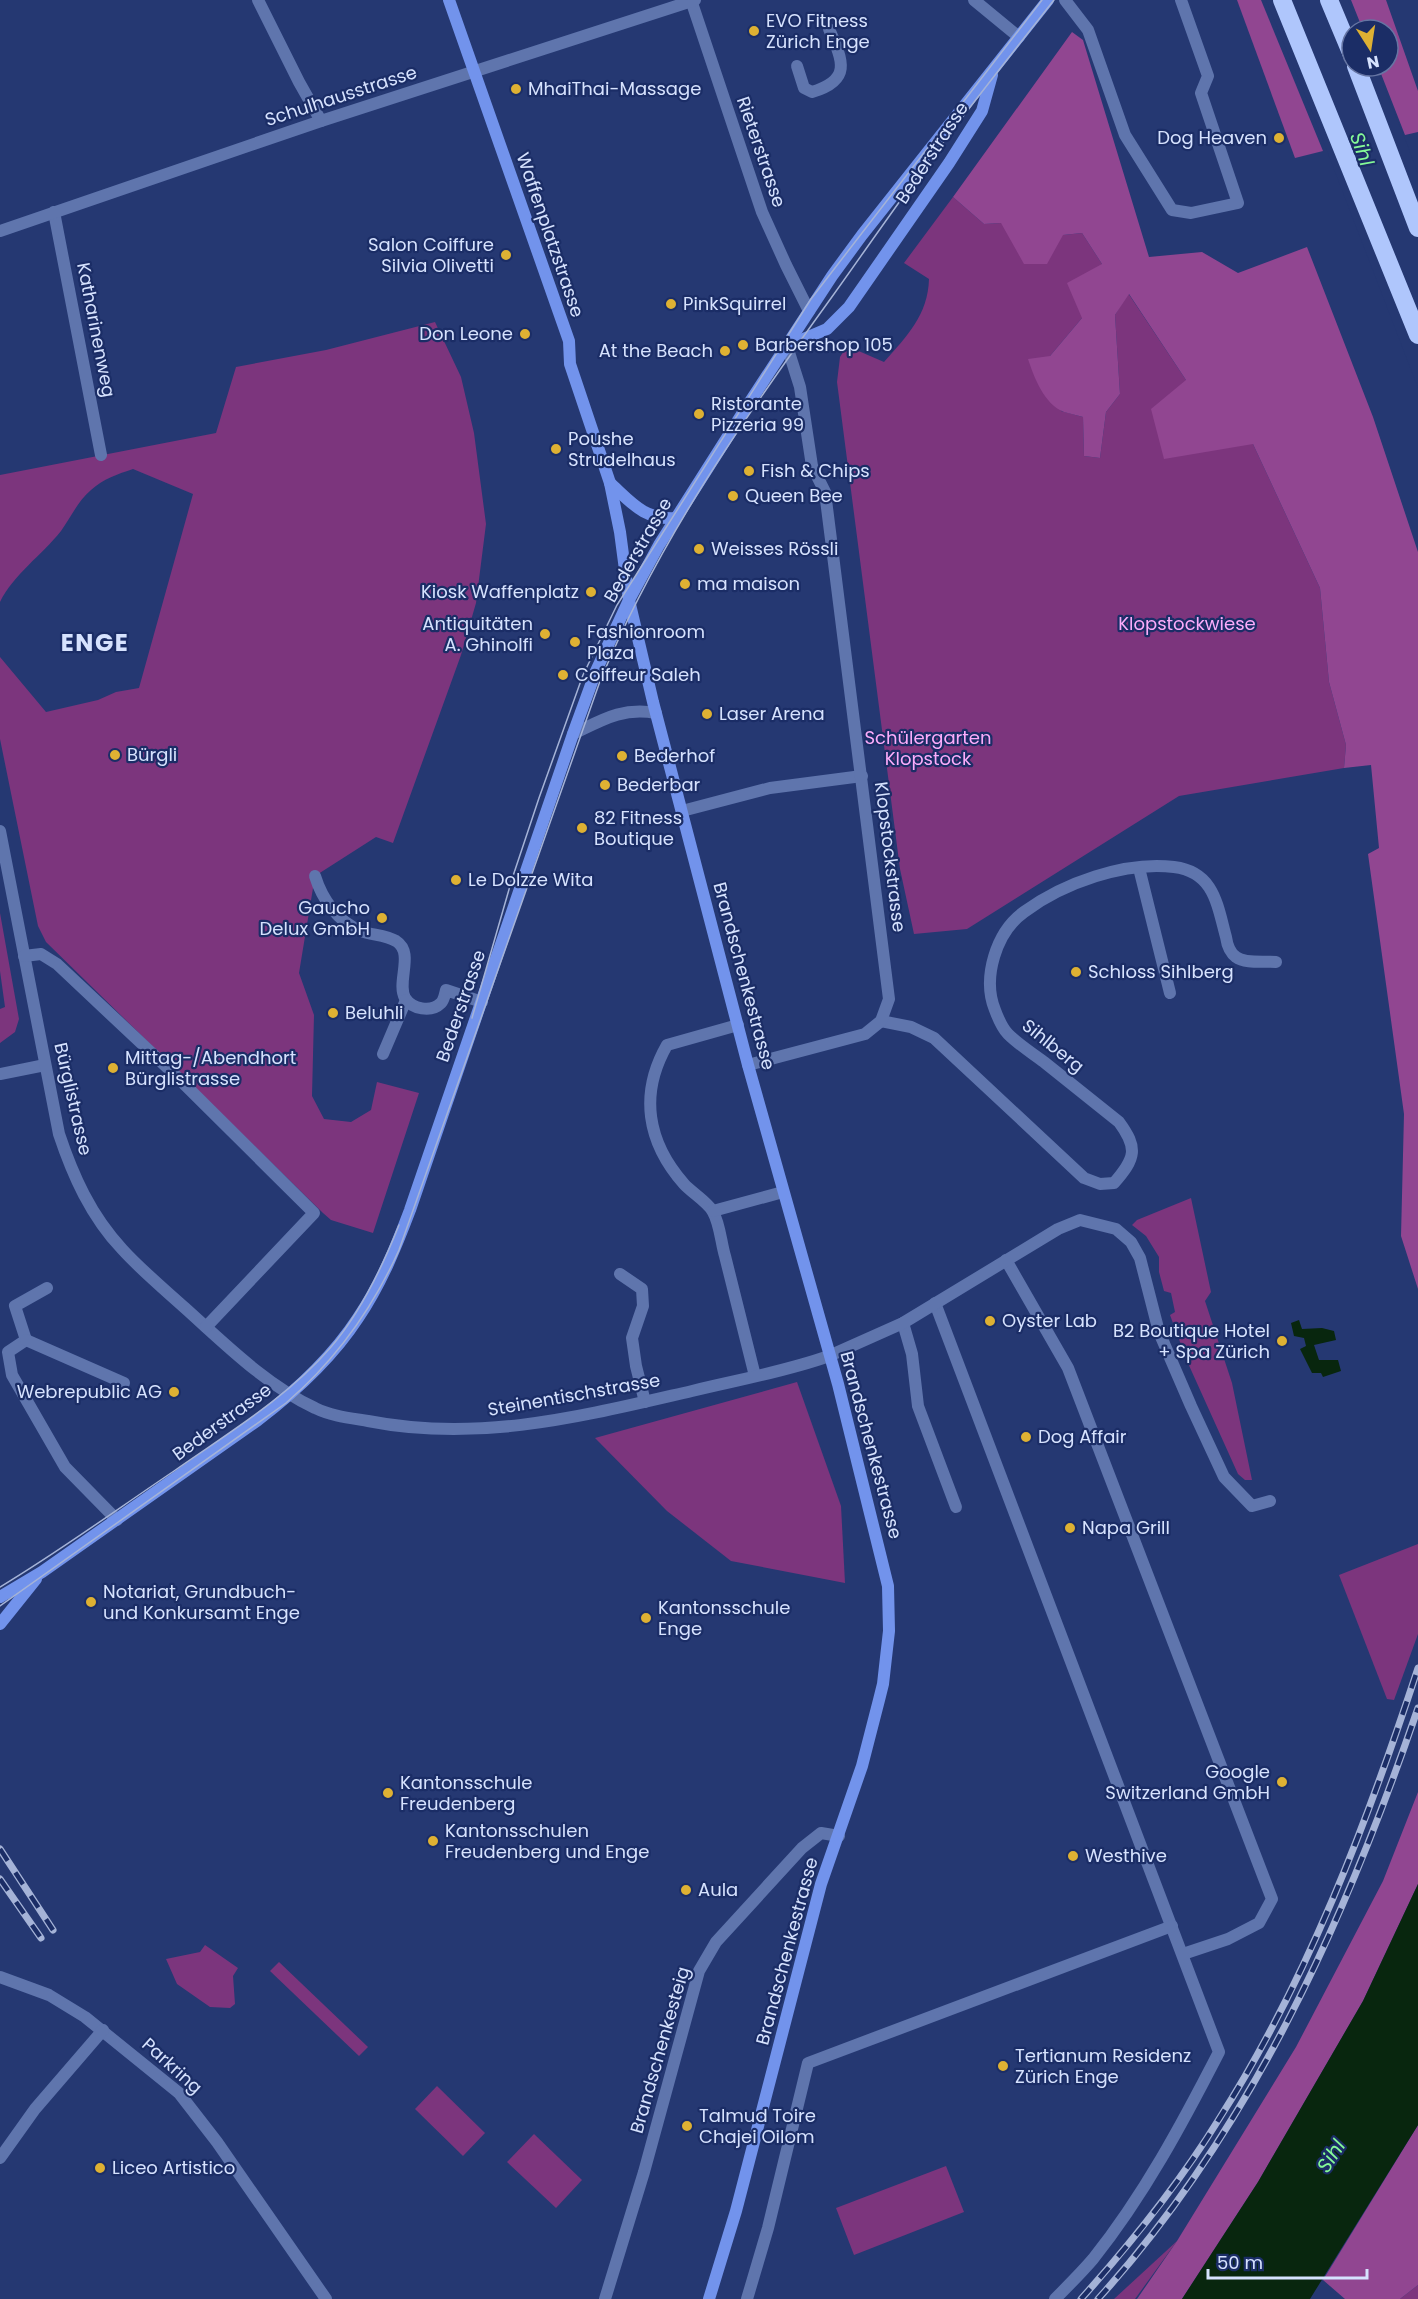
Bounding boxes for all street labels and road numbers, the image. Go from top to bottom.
street label: Schulhausstrasse [262,59,420,132]
street label: Rieterstrasse [731,93,792,211]
street label: Bederstrasse [889,97,974,209]
street label: Waffenplatzstrasse [511,149,590,320]
street label: Katharinenweg [71,260,122,399]
street label: Bederstrasse [597,493,678,607]
street label: Klopstockstrasse [869,780,912,934]
street label: Brandschenkestrasse [707,879,782,1072]
street label: Bederstrasse [430,946,491,1065]
street label: Sihlberg [1017,1013,1090,1078]
street label: Bürglistrasse [48,1040,99,1158]
street label: Brandschenkestrasse [834,1348,909,1541]
street label: Steinentischstrasse [486,1367,662,1422]
street label: Bederstrasse [167,1377,276,1466]
street label: Brandschenkestrasse [749,1854,824,2047]
street label: Brandschenkesteig [624,1964,695,2136]
street label: Parkring [137,2032,208,2099]

